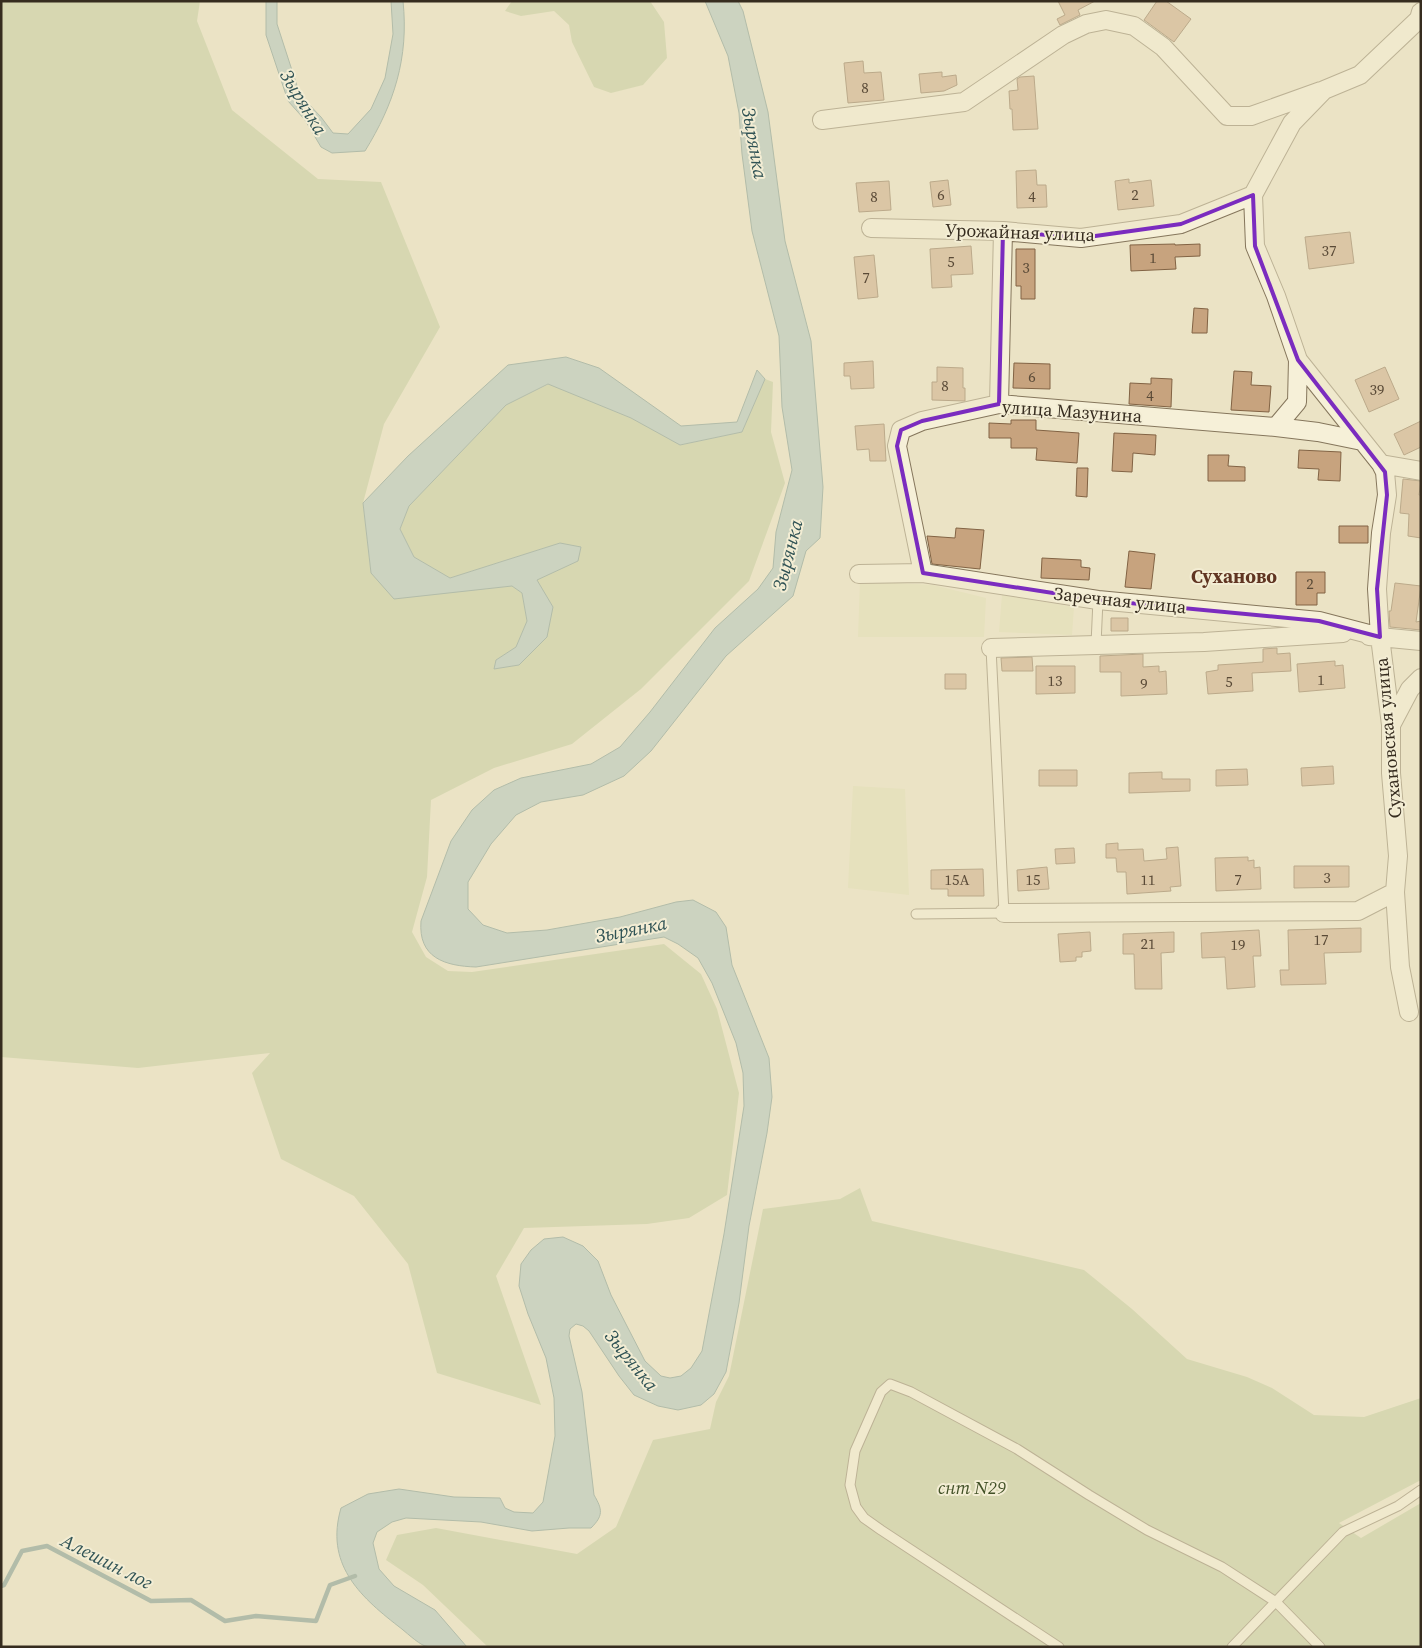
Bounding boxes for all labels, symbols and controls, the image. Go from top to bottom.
water label: Зырянка [274,64,334,140]
house number: 8 [861,77,869,98]
water label: Зырянка [736,105,774,181]
house number: 6 [937,184,945,205]
house number: 2 [1131,184,1139,205]
house number: 8 [870,186,878,207]
house number: 4 [1028,186,1036,207]
street label: Урожайная улица [945,217,1096,247]
house number: 37 [1321,240,1337,261]
house number: 1 [1149,247,1157,268]
house number: 5 [947,251,955,272]
house number: 3 [1022,257,1030,278]
house number: 7 [862,267,870,288]
house number: 6 [1028,366,1036,387]
house number: 8 [941,375,949,396]
house number: 39 [1369,379,1385,400]
house number: 4 [1146,385,1154,406]
street label: улица Мазунина [1001,394,1144,428]
water label: Зырянка [766,517,808,593]
district label: Суханово [1191,563,1277,589]
house number: 2 [1306,573,1314,594]
street label: Заречная улица [1052,581,1188,619]
street label: Сухановская улица [1368,656,1407,819]
house number: 1 [1317,669,1325,690]
house number: 13 [1047,670,1063,691]
house number: 5 [1225,671,1233,692]
house number: 9 [1140,673,1148,694]
house number: 3 [1323,867,1331,888]
house number: 15А [945,869,970,890]
house number: 15 [1025,869,1041,890]
house number: 11 [1140,869,1156,890]
house number: 7 [1234,869,1242,890]
water label: Зырянка [593,909,669,949]
house number: 17 [1313,929,1329,950]
house number: 21 [1140,933,1156,954]
house number: 19 [1230,934,1246,955]
water label: Зырянка [599,1324,665,1396]
park label: снт N29 [938,1475,1006,1500]
water label: Алешин лог [56,1526,157,1595]

